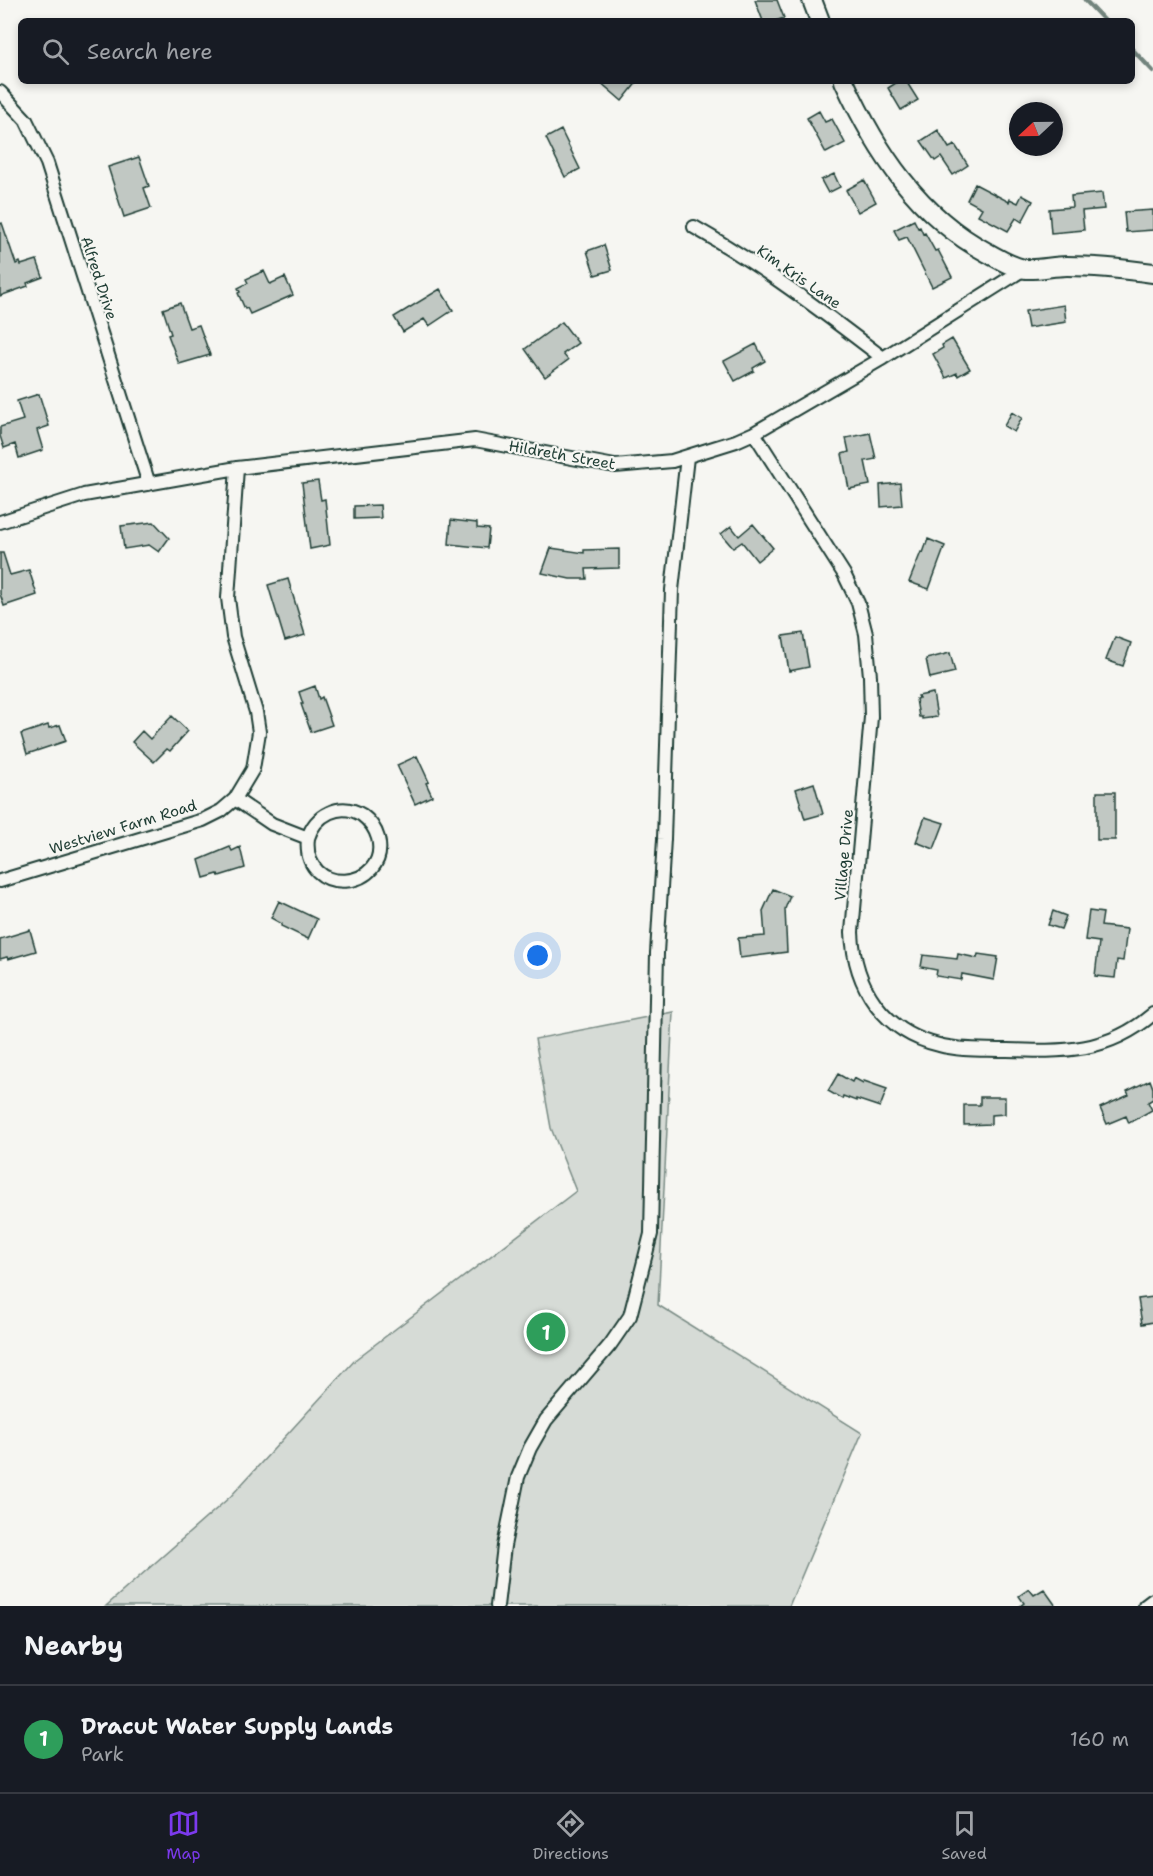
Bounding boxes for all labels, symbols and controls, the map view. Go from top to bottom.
search box [18,18,1135,84]
icon: search [39,35,72,68]
text: Search here [87,37,213,66]
north arrow [1009,102,1063,156]
street label: Alfred Drive [76,234,122,322]
street label: Kim Kris Lane [753,240,845,314]
street label: Hildreth Street [507,436,617,474]
street label: Westview Farm Road [47,795,200,859]
street label: Village Drive [830,808,858,902]
your location [523,941,552,970]
pin: 1 [526,1310,566,1354]
text: Nearby [24,1628,123,1663]
text: Dracut Water Supply Lands [81,1712,393,1741]
text: 1 [39,1726,48,1752]
text: 160 m [1070,1726,1129,1752]
text: Park [81,1741,124,1767]
tab: Map [166,1807,200,1864]
tab: Directions [533,1807,609,1864]
tab: Saved [941,1807,987,1864]

